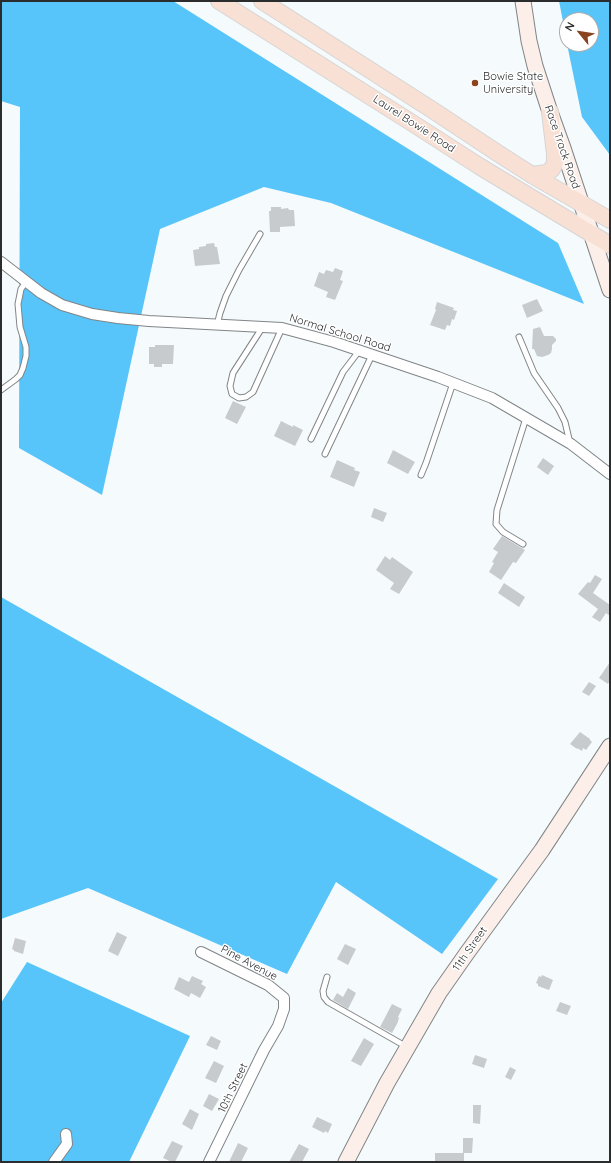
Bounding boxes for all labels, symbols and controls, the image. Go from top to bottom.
north arrow [559,12,599,52]
text: N [561,19,578,34]
place label: Bowie State University [483,70,543,96]
marker: Bowie State University [470,78,480,88]
street label: Laurel Bowie Road [370,93,458,155]
street label: Race Track Road [541,103,583,191]
street label: Normal School Road [288,311,392,355]
street label: 11th Street [450,924,490,974]
street label: Pine Avenue [218,943,280,983]
street label: 10th Street [215,1061,251,1115]

